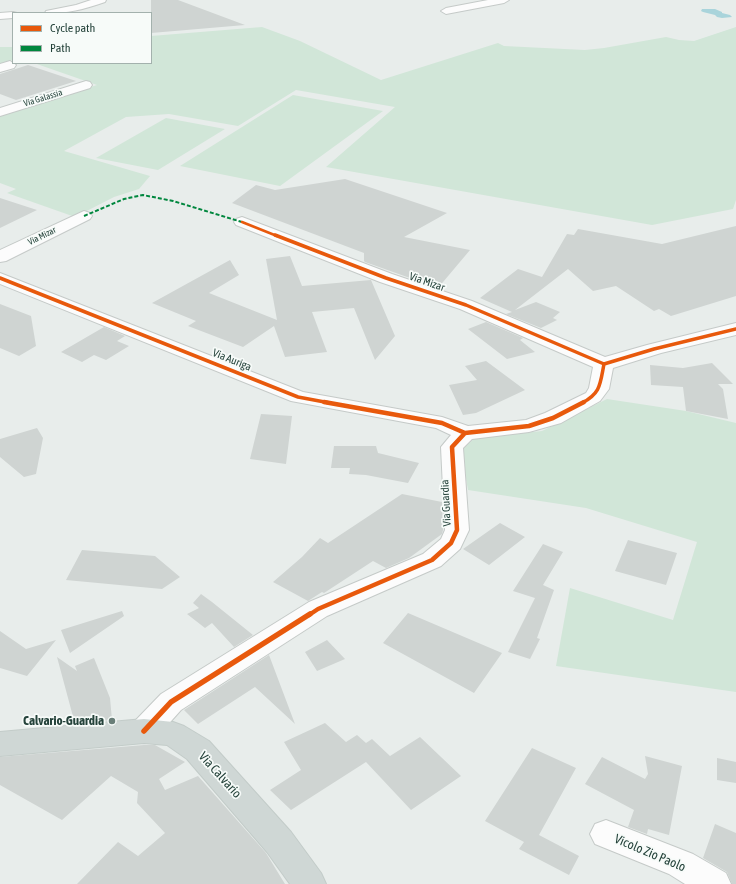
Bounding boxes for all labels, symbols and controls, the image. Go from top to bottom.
legend [12,12,152,64]
text: Cycle path [50,21,95,35]
text: Path [50,41,71,55]
street label: Via Galassia [22,87,64,109]
street label: Via Mizar [26,225,58,247]
street label: Via Mizar [407,270,447,294]
street label: Via Auriga [211,346,253,374]
street label: Via Guardia [438,479,454,527]
place label: Calvario-Guardia [23,713,104,729]
marker: Calvario-Guardia [107,716,117,726]
street label: Via Calvario [195,749,245,801]
street label: Vicolo Zio Paolo [612,831,688,875]

